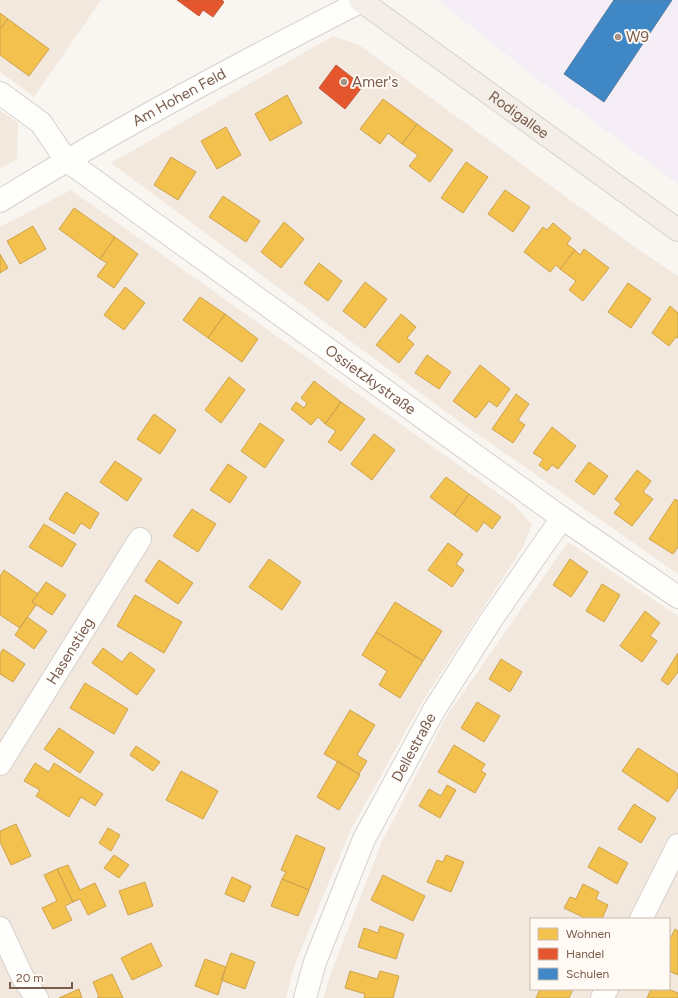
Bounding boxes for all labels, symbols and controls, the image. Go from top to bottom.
place label: W9 [626,28,649,46]
marker: W9 [613,32,623,42]
street label: Am Hohen Feld [129,65,229,130]
place label: Amer's [352,73,398,91]
marker: Amer's [339,77,349,87]
street label: Rodigallee [485,87,552,143]
street label: Ossietzkystraße [322,341,419,419]
street label: Hasenstieg [43,614,98,688]
street label: Dellestraße [388,710,440,785]
legend [530,918,670,990]
text: Wohnen [566,927,611,941]
text: Handel [566,947,604,961]
scale bar [10,964,72,990]
text: Schulen [566,967,609,981]
text: 20 m [16,971,44,985]

